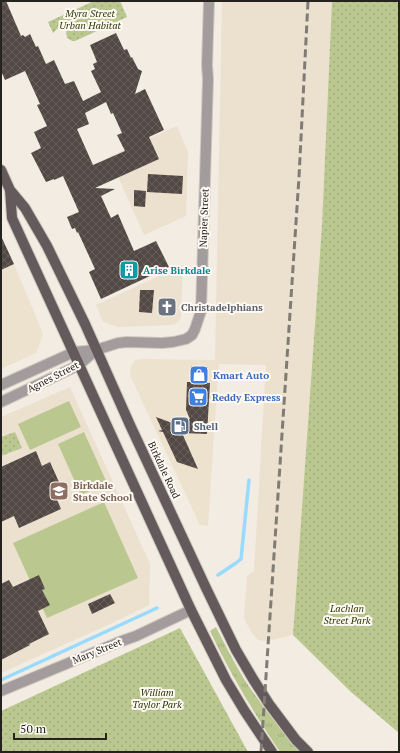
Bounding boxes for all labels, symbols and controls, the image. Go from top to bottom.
park label: Myra Street Urban Habitat [59,7,121,32]
street label: Napier Street [196,188,212,248]
building icon: Arise Birkdale [118,259,140,281]
place label: Arise Birkdale [143,264,211,277]
church icon: Christadelphians [156,296,178,318]
place label: Christadelphians [181,301,263,314]
street label: Agnes Street [25,358,81,396]
shop icon: Kmart Auto [188,364,210,386]
place label: Kmart Auto [213,369,269,382]
supermarket icon: Reddy Express [187,386,209,408]
place label: Reddy Express [212,391,281,404]
fuel station icon: Shell [169,415,191,437]
place label: Shell [194,420,219,433]
street label: Birkdale Road [145,439,183,501]
place label: Birkdale State School [73,479,133,504]
school or university icon: Birkdale State School [48,480,70,502]
park label: Lachlan Street Park [323,602,371,627]
street label: Mary Street [71,635,124,667]
park label: William Taylor Park [132,686,182,711]
scale bar [14,715,106,741]
text: 50 m [20,721,47,736]

